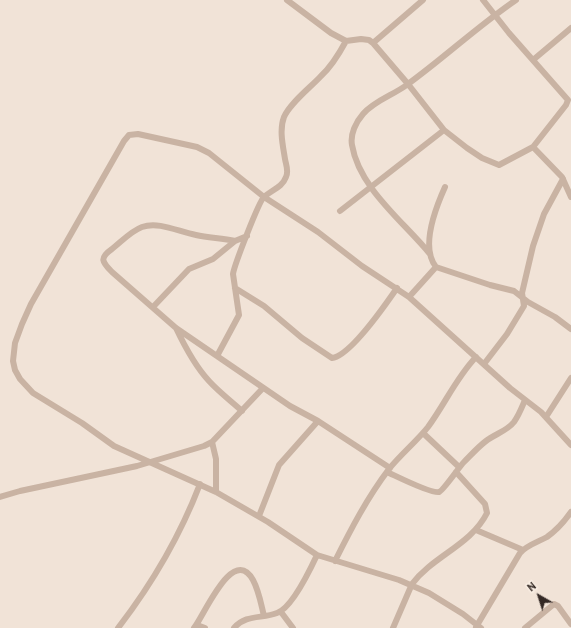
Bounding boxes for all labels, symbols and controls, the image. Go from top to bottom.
north arrow [519,576,559,616]
text: N [524,579,539,594]

